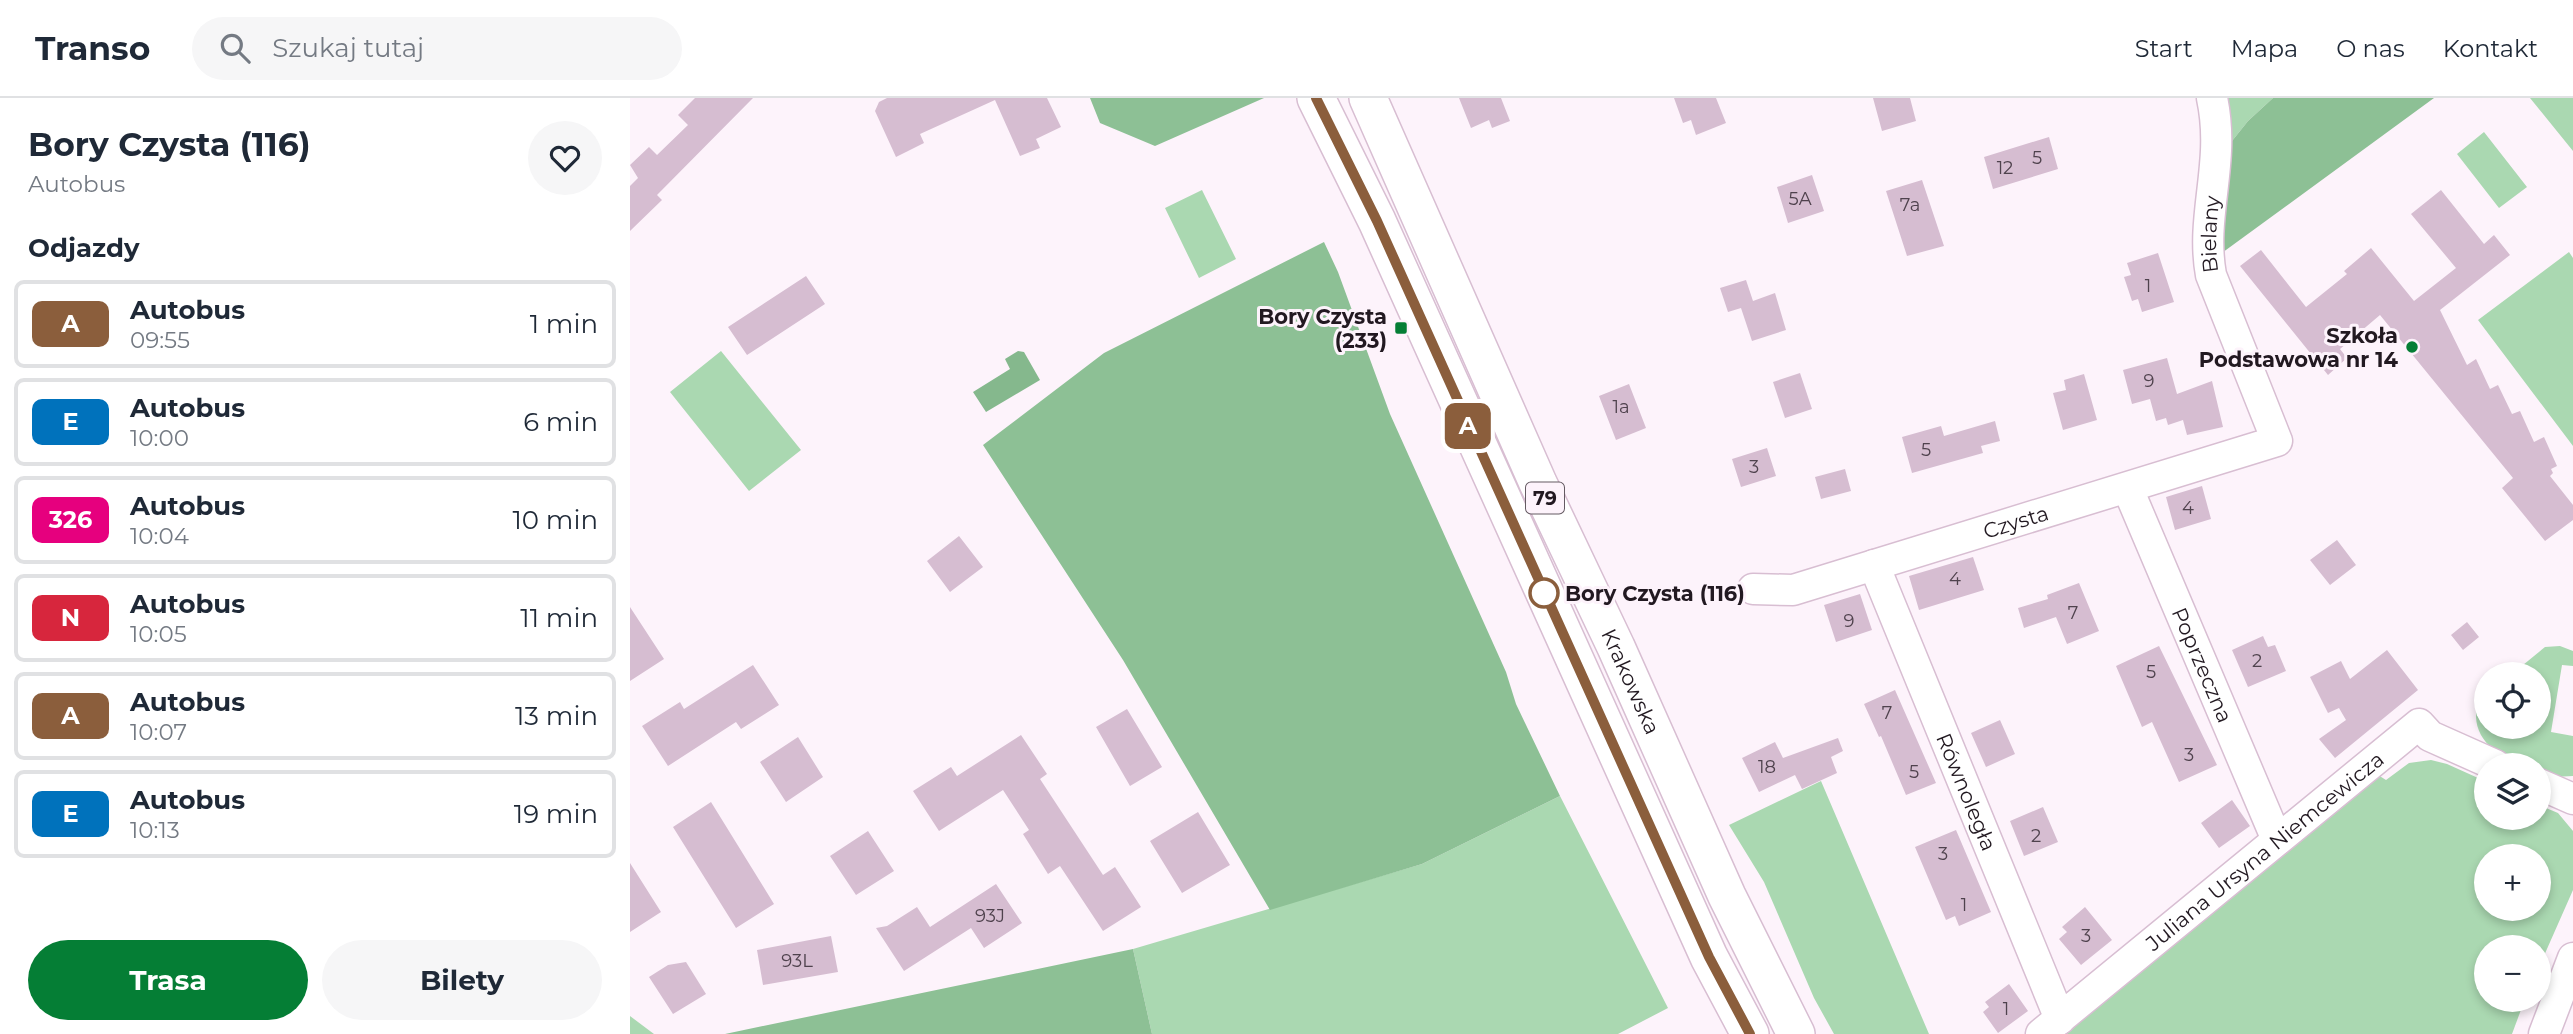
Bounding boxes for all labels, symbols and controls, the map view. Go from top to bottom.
search box [192,17,682,80]
text: Transo [35,28,150,68]
icon: search [216,29,254,67]
text: Szukaj tutaj [272,32,424,64]
text: Start [2135,34,2193,63]
text: Mapa [2231,34,2298,63]
text: O nas [2336,34,2405,63]
text: Kontakt [2443,34,2538,63]
button: heart [528,121,602,195]
text: Bory Czysta (116) [28,124,310,164]
house number: 5 [2032,147,2042,169]
house number: 12 [1997,157,2013,179]
text: Autobus [28,170,125,198]
house number: 5A [1788,188,1812,210]
house number: 7a [1900,194,1920,216]
street label: Bielany [2196,194,2224,274]
text: Odjazdy [28,232,139,264]
house number: 1 [2145,275,2151,297]
text: Autobus [130,294,245,326]
place label: Bory Czysta (233) [1258,304,1387,353]
text: 1 min [530,308,598,340]
text: A [61,309,80,338]
marker: Bory Czysta (233) [1393,320,1409,336]
place label: Szkoła Podstawowa nr 14 [2199,323,2399,372]
text: 09:55 [130,326,190,354]
marker: Szkoła Podstawowa nr 14 [2404,339,2420,355]
house number: 9 [2144,370,2155,392]
text: Autobus [130,392,245,424]
house number: 1a [1612,396,1630,418]
line badge: A [1445,403,1491,449]
text: 6 min [523,406,598,438]
text: E [62,407,79,436]
text: A [1459,411,1477,440]
text: 10:00 [130,424,189,452]
house number: 5 [1921,439,1931,461]
house number: 3 [1749,456,1759,478]
road number: 79 [1526,482,1564,514]
text: Autobus [130,490,245,522]
house number: 4 [2182,497,2194,519]
street label: Czysta [1980,500,2051,543]
text: 10 min [512,504,598,536]
text: 326 [49,505,92,534]
text: 10:04 [130,522,189,550]
house number: 4 [1949,568,1961,590]
marker: Bory Czysta (116) [1529,578,1559,608]
place label: Bory Czysta (116) [1565,581,1745,606]
text: Autobus [130,588,245,620]
text: 11 min [520,602,598,634]
house number: 7 [2068,602,2078,624]
text: N [61,603,80,632]
street label: Poprzeczna [2167,603,2238,726]
house number: 9 [1844,610,1855,632]
text: 10:05 [130,620,187,648]
street label: Krakowska [1597,624,1666,738]
house number: 2 [2252,650,2262,672]
house number: 5 [2146,661,2156,683]
map controls [2474,662,2551,1012]
button: locate [2474,662,2551,739]
text: Autobus [130,686,245,718]
text: 13 min [515,700,598,732]
text: A [61,701,80,730]
house number: 7 [1882,702,1892,724]
text: 10:07 [130,718,187,746]
street label: Równoległa [1932,729,2002,854]
house number: 3 [2184,744,2194,766]
street label: Juliana Ursyna Niemcewicza [2140,746,2388,956]
button: layers [2474,753,2551,830]
house number: 18 [1758,756,1776,778]
house number: 5 [1909,761,1919,783]
text: Autobus [130,784,245,816]
text: 19 min [514,798,598,830]
text: E [62,799,79,828]
text: 10:13 [130,816,180,844]
house number: 2 [2031,825,2041,847]
house number: 3 [1938,843,1948,865]
button: + [2474,844,2551,921]
house number: 1 [1961,894,1967,916]
house number: 93J [975,905,1005,927]
house number: 3 [2081,925,2091,947]
button: − [2474,935,2551,1012]
button: Trasa [28,940,308,1020]
button: Bilety [322,940,602,1020]
house number: 93L [781,950,813,972]
house number: 1 [2003,998,2009,1020]

